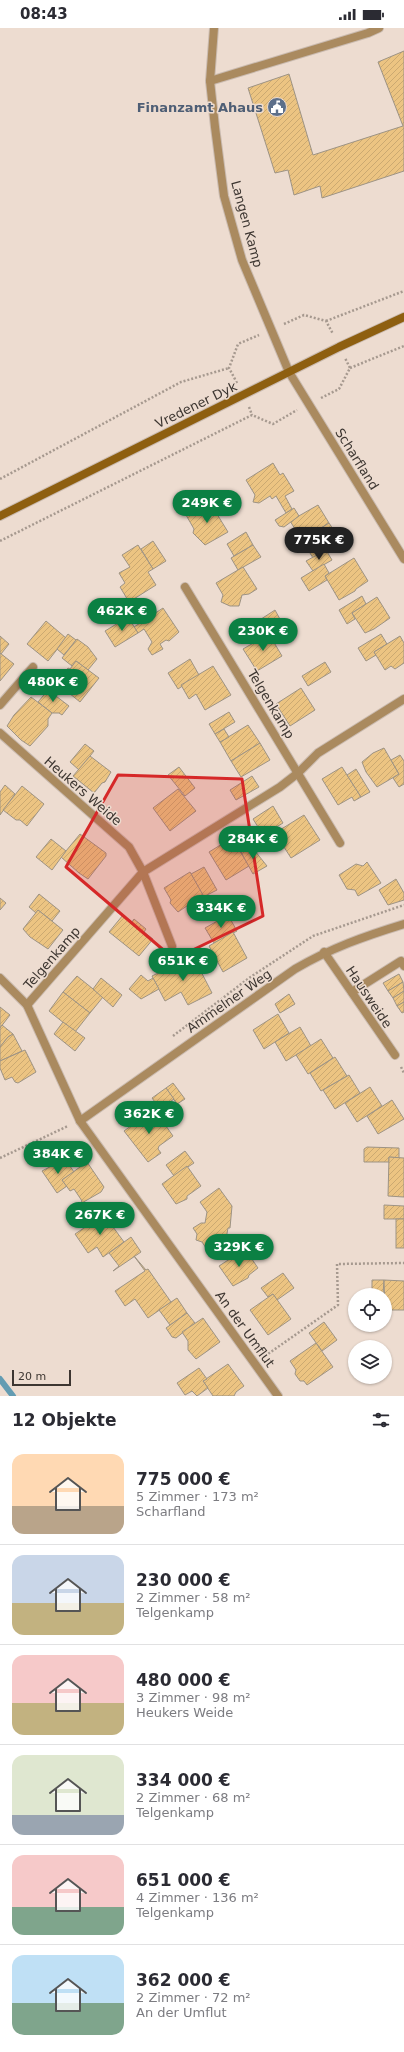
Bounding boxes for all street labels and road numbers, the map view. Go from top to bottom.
street label: Langen Kamp [228,179,266,269]
street label: Vredener Dyk [153,379,240,431]
street label: Scharfland [332,426,382,492]
street label: Telgenkamp [244,666,298,741]
street label: Heukers Weide [41,753,125,829]
street label: Telgenkamp [20,924,83,993]
street label: Hausweide [343,963,395,1031]
street label: Ammelner Weg [184,966,274,1036]
street label: An der Umflut [212,1288,278,1370]

